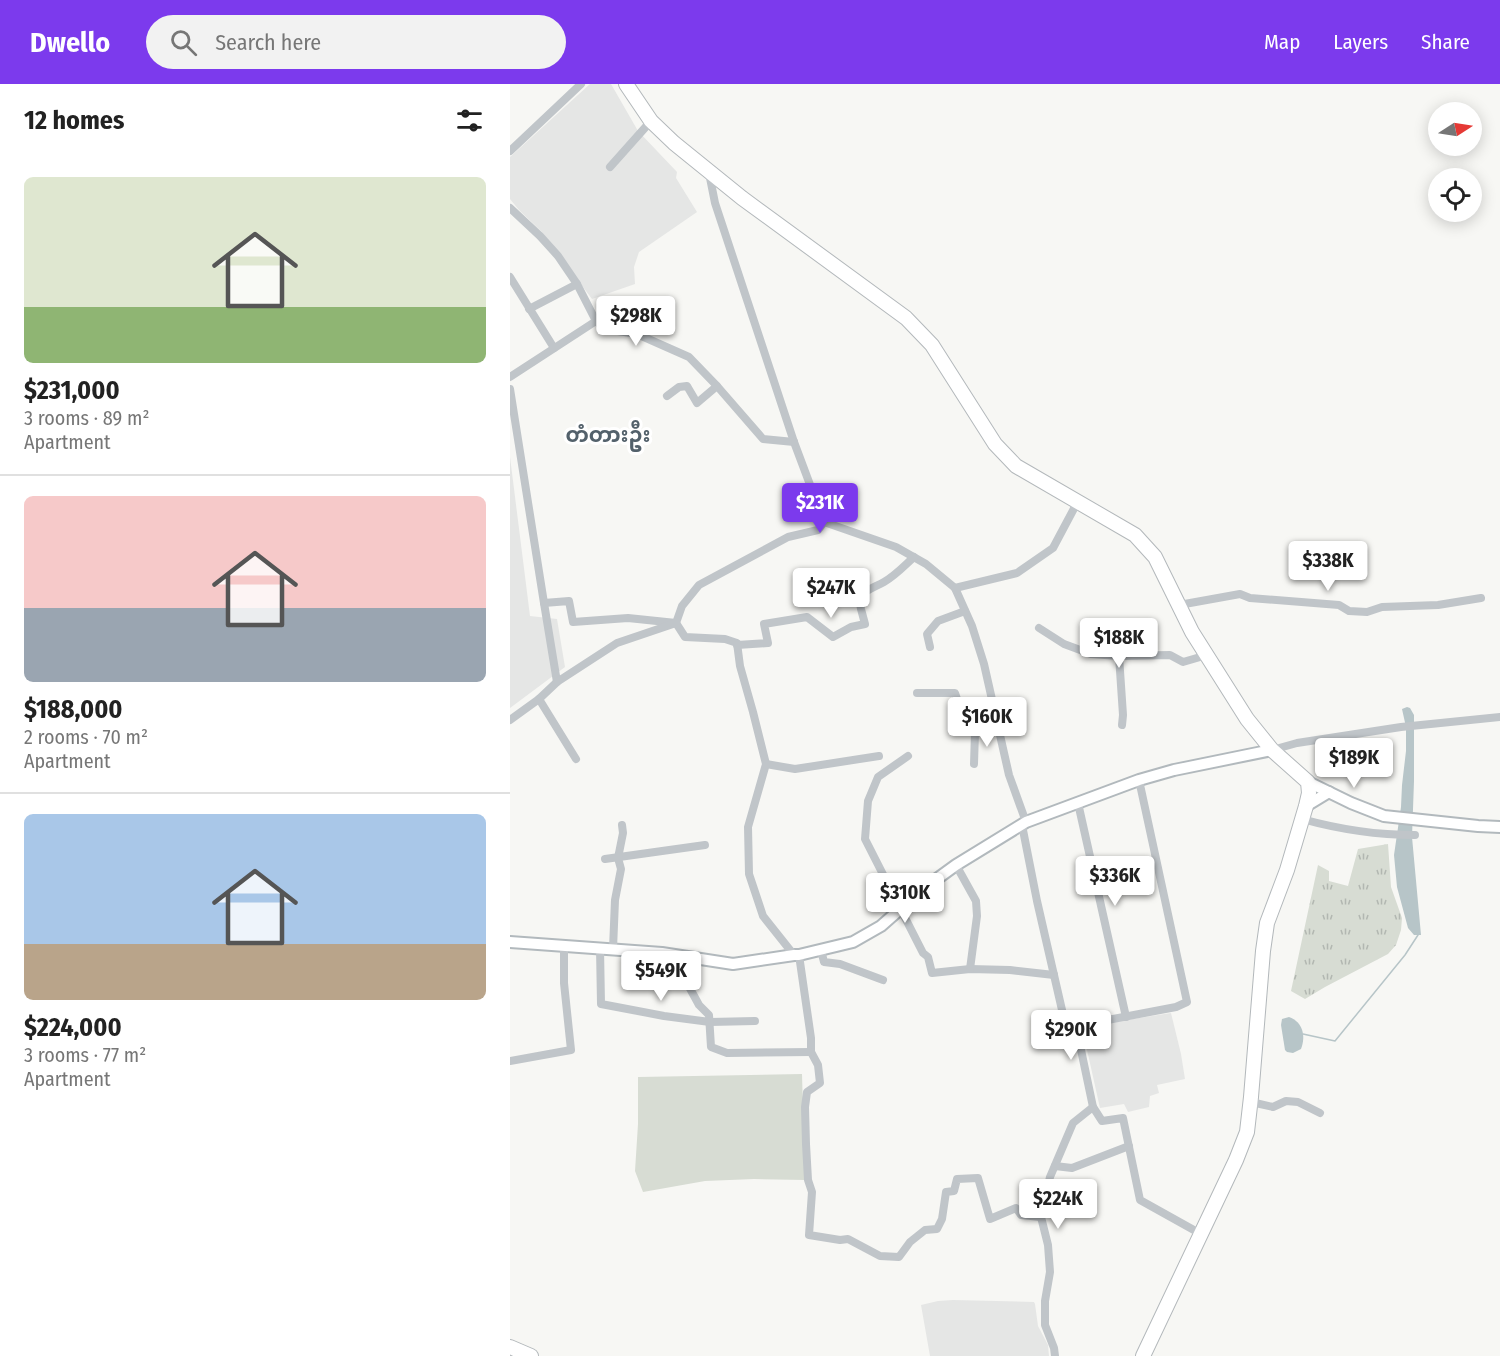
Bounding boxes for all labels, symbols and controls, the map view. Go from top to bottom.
search box [146,15,566,69]
text: Dwello [30,26,110,59]
icon: search [167,26,200,59]
text: Search here [215,29,321,56]
text: Map [1264,29,1300,55]
text: Layers [1333,29,1388,55]
text: Share [1421,29,1470,55]
north arrow [1428,102,1482,156]
map controls [1428,102,1482,222]
icon: filters [453,104,486,137]
text: 12 homes [24,105,124,136]
button: locate [1428,168,1482,222]
icon: home [201,216,309,324]
pin: $298K [594,296,678,347]
text: $298K [610,303,662,327]
text: $231,000 [24,375,120,406]
text: 3 rooms · 89 m² [24,406,149,430]
district label: တံတားဦး [565,420,651,452]
text: Apartment [24,430,111,454]
pin: $231K [778,483,862,534]
text: $231K [796,490,844,514]
icon: home [201,535,309,643]
pin: $338K [1286,541,1370,592]
text: $338K [1302,548,1354,572]
pin: $247K [789,568,873,619]
text: $247K [807,575,855,599]
pin: $188K [1077,618,1161,669]
text: $188K [1094,625,1144,649]
text: $188,000 [24,694,123,725]
pin: $160K [945,697,1029,748]
text: $160K [962,704,1012,728]
text: 2 rooms · 70 m² [24,725,148,749]
pin: $189K [1312,738,1396,789]
text: $189K [1329,745,1379,769]
text: Apartment [24,749,111,773]
icon: home [201,853,309,961]
pin: $336K [1073,856,1157,907]
text: $336K [1090,863,1140,887]
pin: $310K [863,873,947,924]
text: $310K [880,880,930,904]
pin: $549K [619,951,703,1002]
text: $549K [635,958,687,982]
pin: $290K [1029,1010,1113,1061]
text: $224,000 [24,1012,122,1043]
text: $290K [1045,1017,1097,1041]
text: 3 rooms · 77 m² [24,1043,146,1067]
text: Apartment [24,1067,111,1091]
pin: $224K [1016,1179,1100,1230]
text: $224K [1033,1186,1083,1210]

